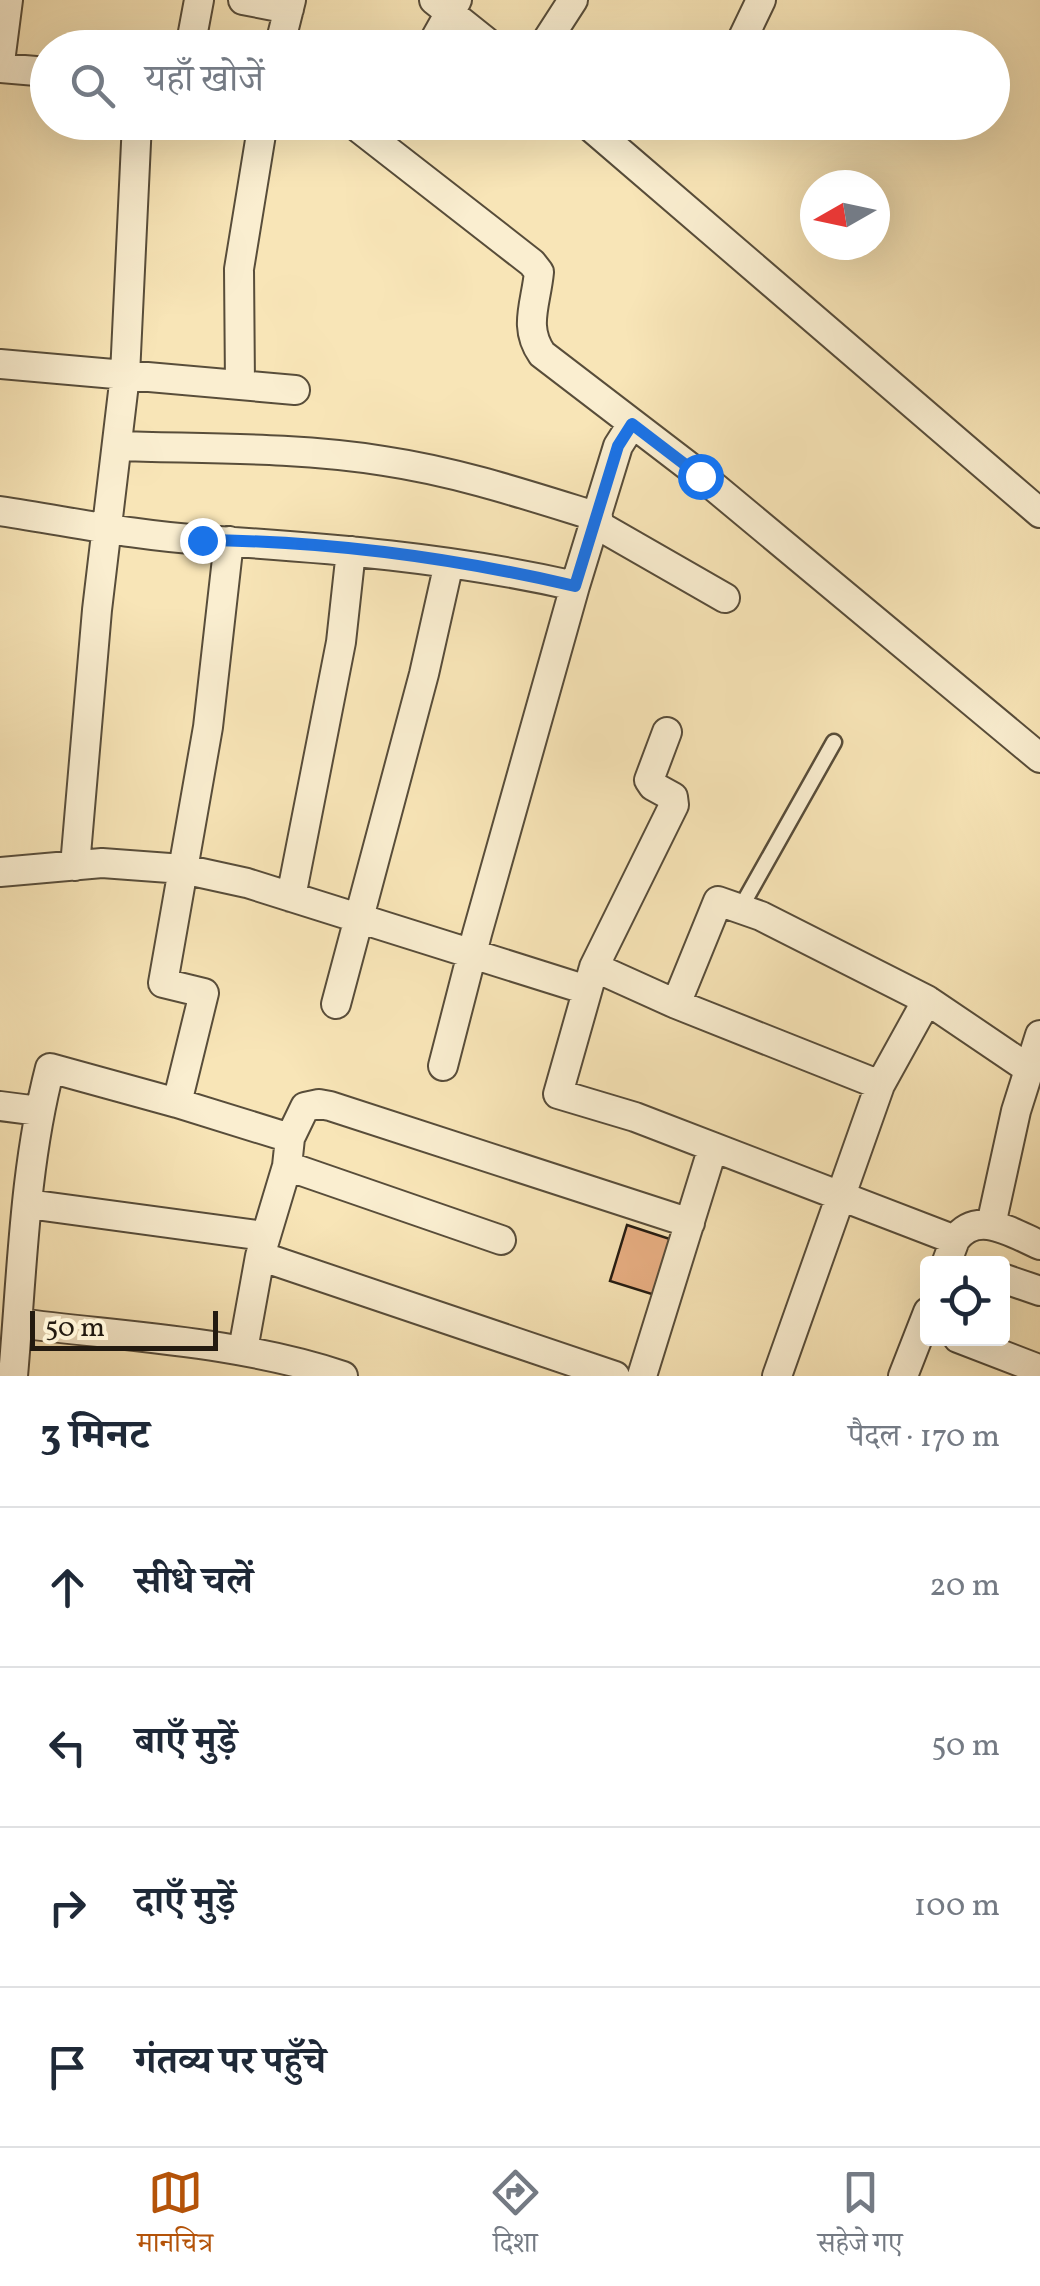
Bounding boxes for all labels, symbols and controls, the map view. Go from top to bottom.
search box [30,30,1010,140]
text: यहाँ खोजें [145,55,264,108]
icon: search [65,58,120,113]
north arrow [800,170,890,260]
route start [678,454,724,500]
route end [180,518,226,564]
map controls [920,1256,1010,1346]
button: locate [920,1256,1010,1346]
scale bar [30,1306,218,1350]
text: 50 m [45,1309,105,1348]
text: 3 मिनट [40,1408,149,1467]
text: पैदल · 170 m [848,1416,1000,1460]
text: सीधे चलें [135,1557,253,1610]
icon: ahead [40,1560,95,1615]
text: 20 m [929,1565,1000,1609]
text: बाएँ मुड़ें [135,1717,237,1770]
icon: left [40,1720,95,1775]
text: 50 m [931,1725,1000,1769]
text: दाएँ मुड़ें [135,1877,236,1930]
icon: right [40,1880,95,1935]
text: 100 m [914,1885,1000,1929]
text: गंतव्य पर पहुँचे [135,2037,326,2090]
icon: arrive [40,2040,95,2095]
tab: मानचित्र [137,2165,213,2270]
tab: दिशा [488,2165,543,2270]
tab: सहेजे गए [817,2165,903,2270]

